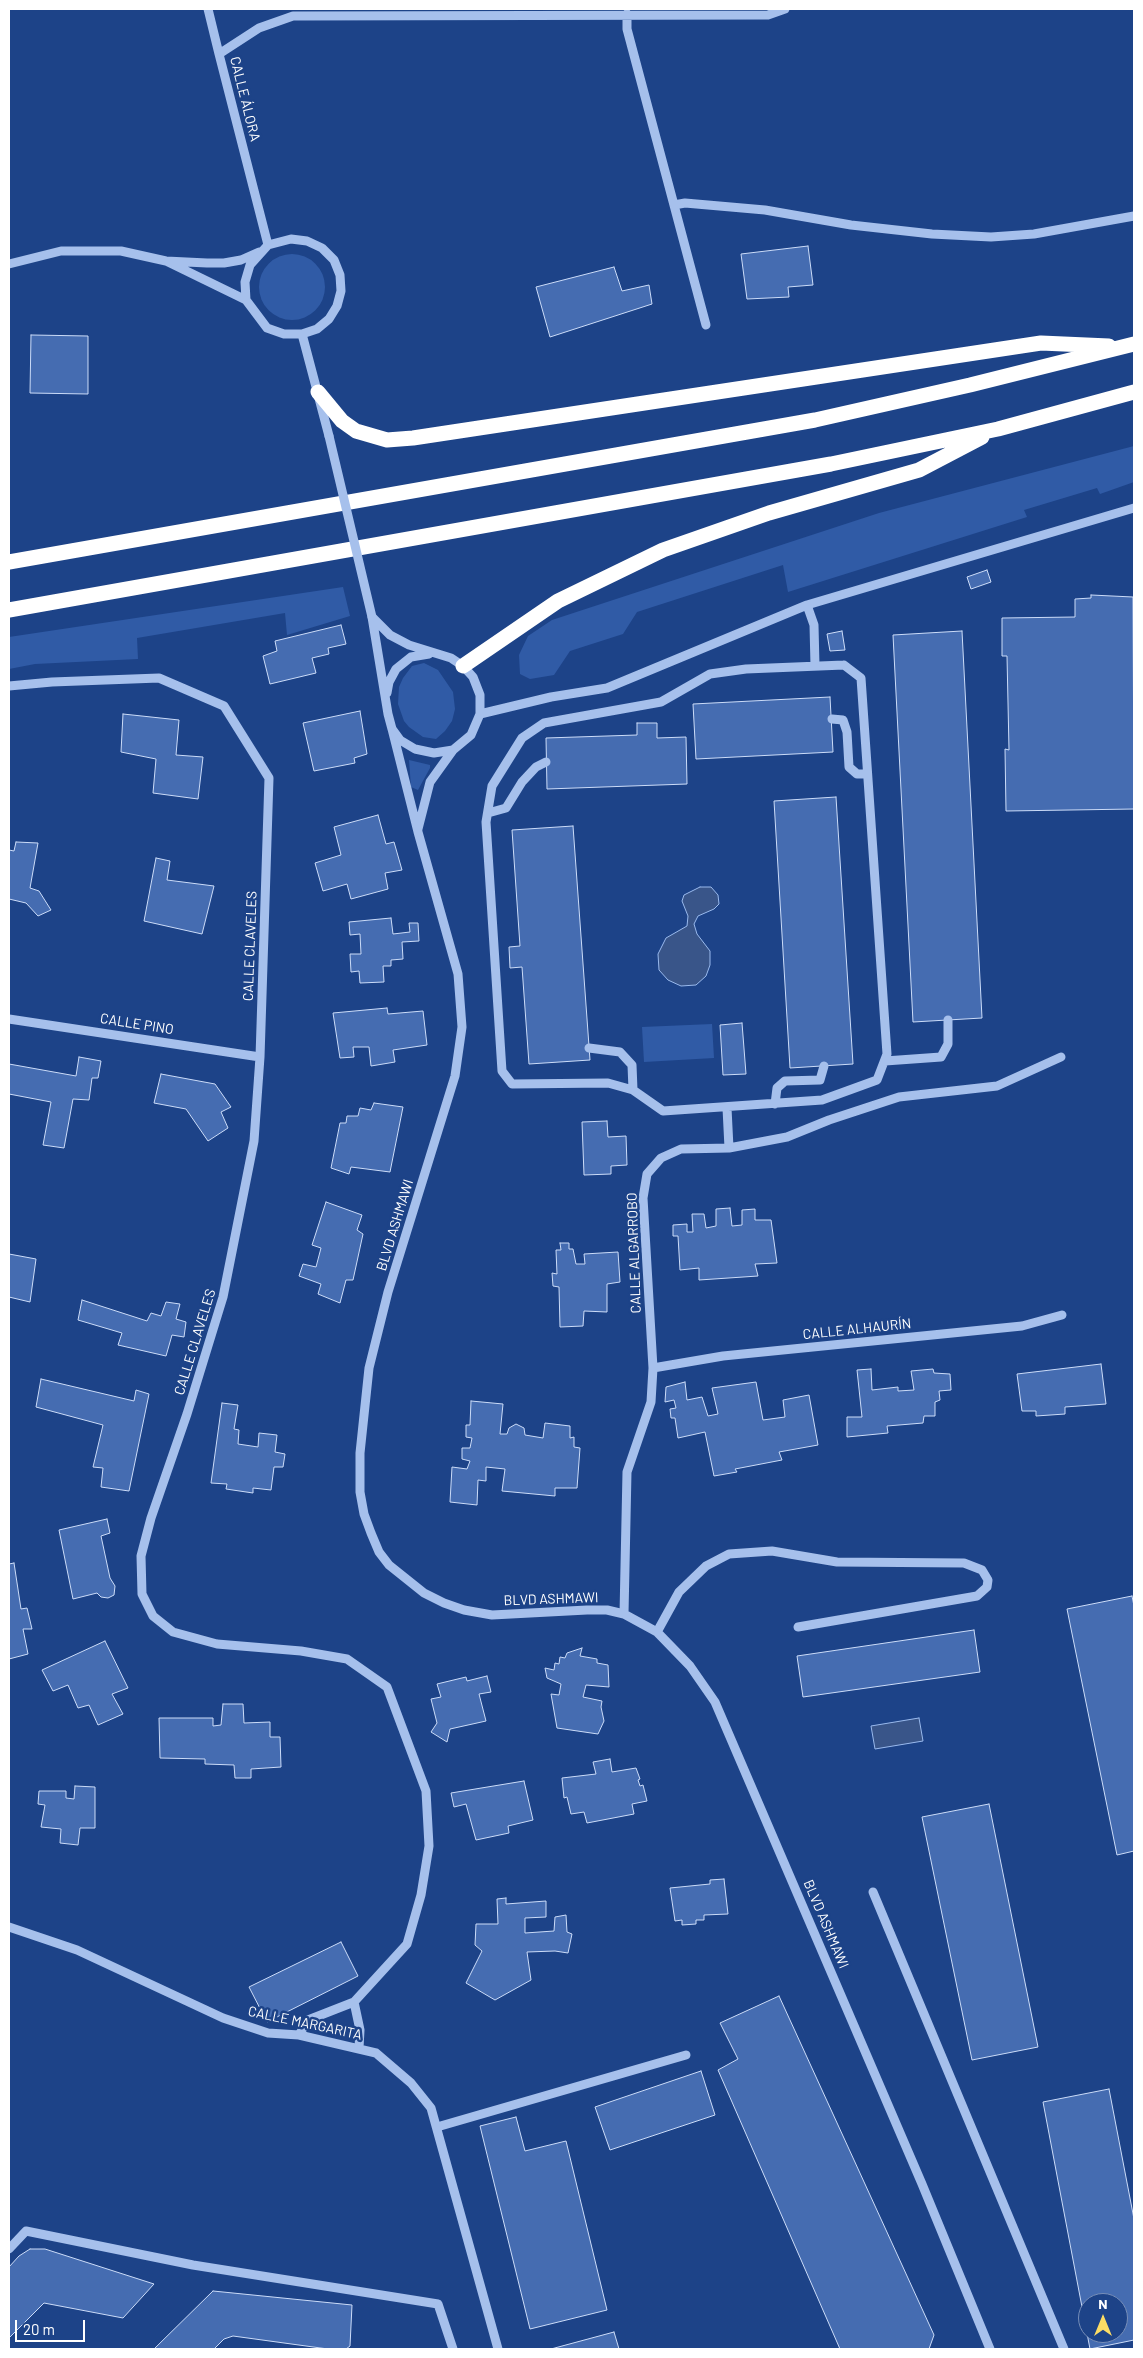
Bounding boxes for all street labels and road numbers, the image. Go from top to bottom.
street label: CALLE ÁLORA [226,55,264,143]
street label: CALLE CLAVELES [240,891,260,1001]
street label: CALLE PINO [99,1010,175,1038]
street label: BLVD ASHMAWI [373,1177,417,1273]
street label: CALLE ALGARROBO [623,1192,645,1314]
street label: CALLE CLAVELES [171,1287,219,1397]
street label: CALLE ALHAURÍN [802,1315,912,1343]
street label: BLVD ASHMAWI [503,1589,599,1609]
street label: BLVD ASHMAWI [800,1877,852,1971]
street label: CALLE MARGARITA [246,2003,364,2043]

